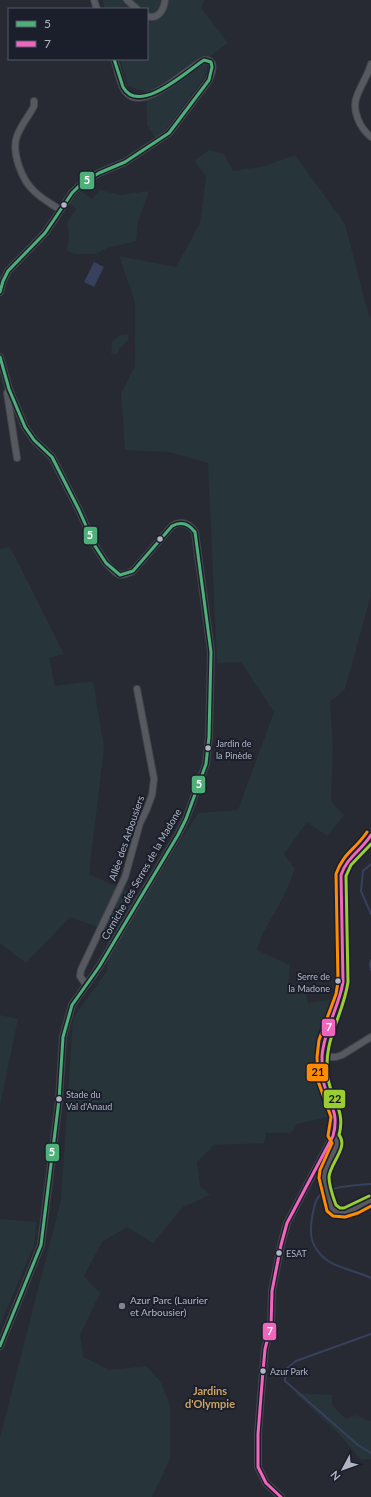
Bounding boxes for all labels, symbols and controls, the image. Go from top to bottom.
legend [8,8,148,60]
text: 5 [44,16,51,31]
text: 7 [44,36,51,51]
line badge: 5 [79,171,95,190]
text: 5 [84,173,90,186]
unlabelled marker [59,200,69,210]
line badge: 5 [83,526,98,545]
text: 5 [87,528,93,541]
unlabelled marker [155,534,165,544]
place label: Jardin de la Pinède [216,738,252,761]
marker: Jardin de la Pinède [203,743,213,753]
line badge: 5 [191,775,206,794]
text: 5 [196,777,202,790]
street label: Allée des Arbousiers [106,794,146,882]
street label: Corniche des Serres de la Madone [98,806,184,942]
place label: Serre de la Madone [288,971,330,994]
marker: Serre de la Madone [333,976,343,986]
line badge: 7 [321,1018,336,1037]
text: 7 [326,1020,332,1033]
line badge: 21 [306,1063,329,1082]
text: 21 [312,1065,324,1078]
place label: Stade du Val d'Anaud [66,1089,112,1112]
line badge: 22 [323,1089,346,1109]
text: 22 [329,1092,341,1105]
marker: Stade du Val d'Anaud [54,1094,64,1104]
line badge: 5 [45,1143,60,1162]
text: 5 [49,1145,55,1158]
marker: ESAT [274,1248,284,1258]
place label: ESAT [286,1248,307,1259]
place label: Azur Parc (Laurier et Arbousier) [130,1294,208,1318]
marker: Azur Parc (Laurier et Arbousier) [117,1301,127,1311]
line badge: 7 [262,1322,277,1341]
text: 7 [267,1324,273,1337]
marker: Azur Park [258,1366,268,1376]
place label: Azur Park [270,1366,309,1377]
district label: Jardins d'Olympie [185,1384,235,1410]
north arrow [323,1449,363,1489]
text: N [327,1468,343,1483]

